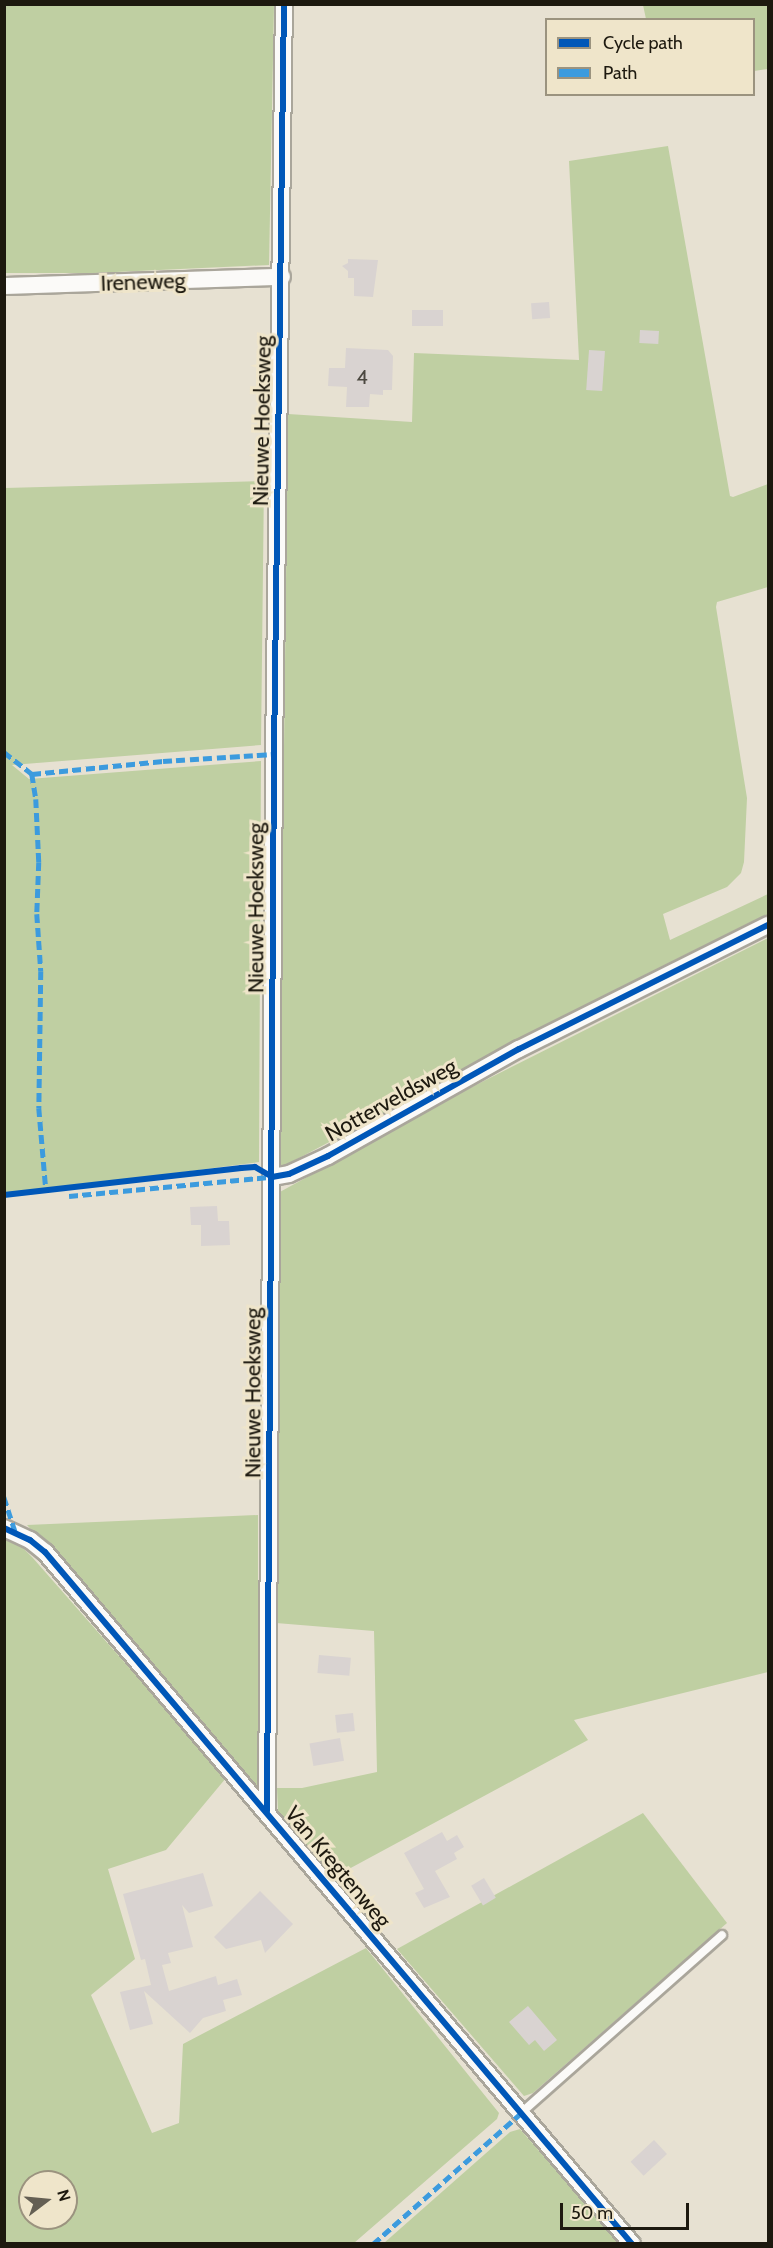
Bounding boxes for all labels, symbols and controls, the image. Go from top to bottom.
legend [545,18,755,96]
text: Cycle path [603,32,683,54]
text: Path [603,62,637,84]
street label: Ireneweg [100,267,186,297]
street label: Nieuwe Hoeksweg [247,336,277,506]
house number: 4 [356,365,368,389]
street label: Nieuwe Hoeksweg [243,823,269,993]
street label: Notterveldsweg [321,1053,461,1147]
street label: Nieuwe Hoeksweg [240,1308,266,1478]
street label: Van Kregtenweg [280,1801,396,1933]
north arrow [18,2170,78,2230]
text: N [53,2187,75,2204]
scale bar [563,2191,692,2229]
text: 50 m [571,2202,613,2224]

